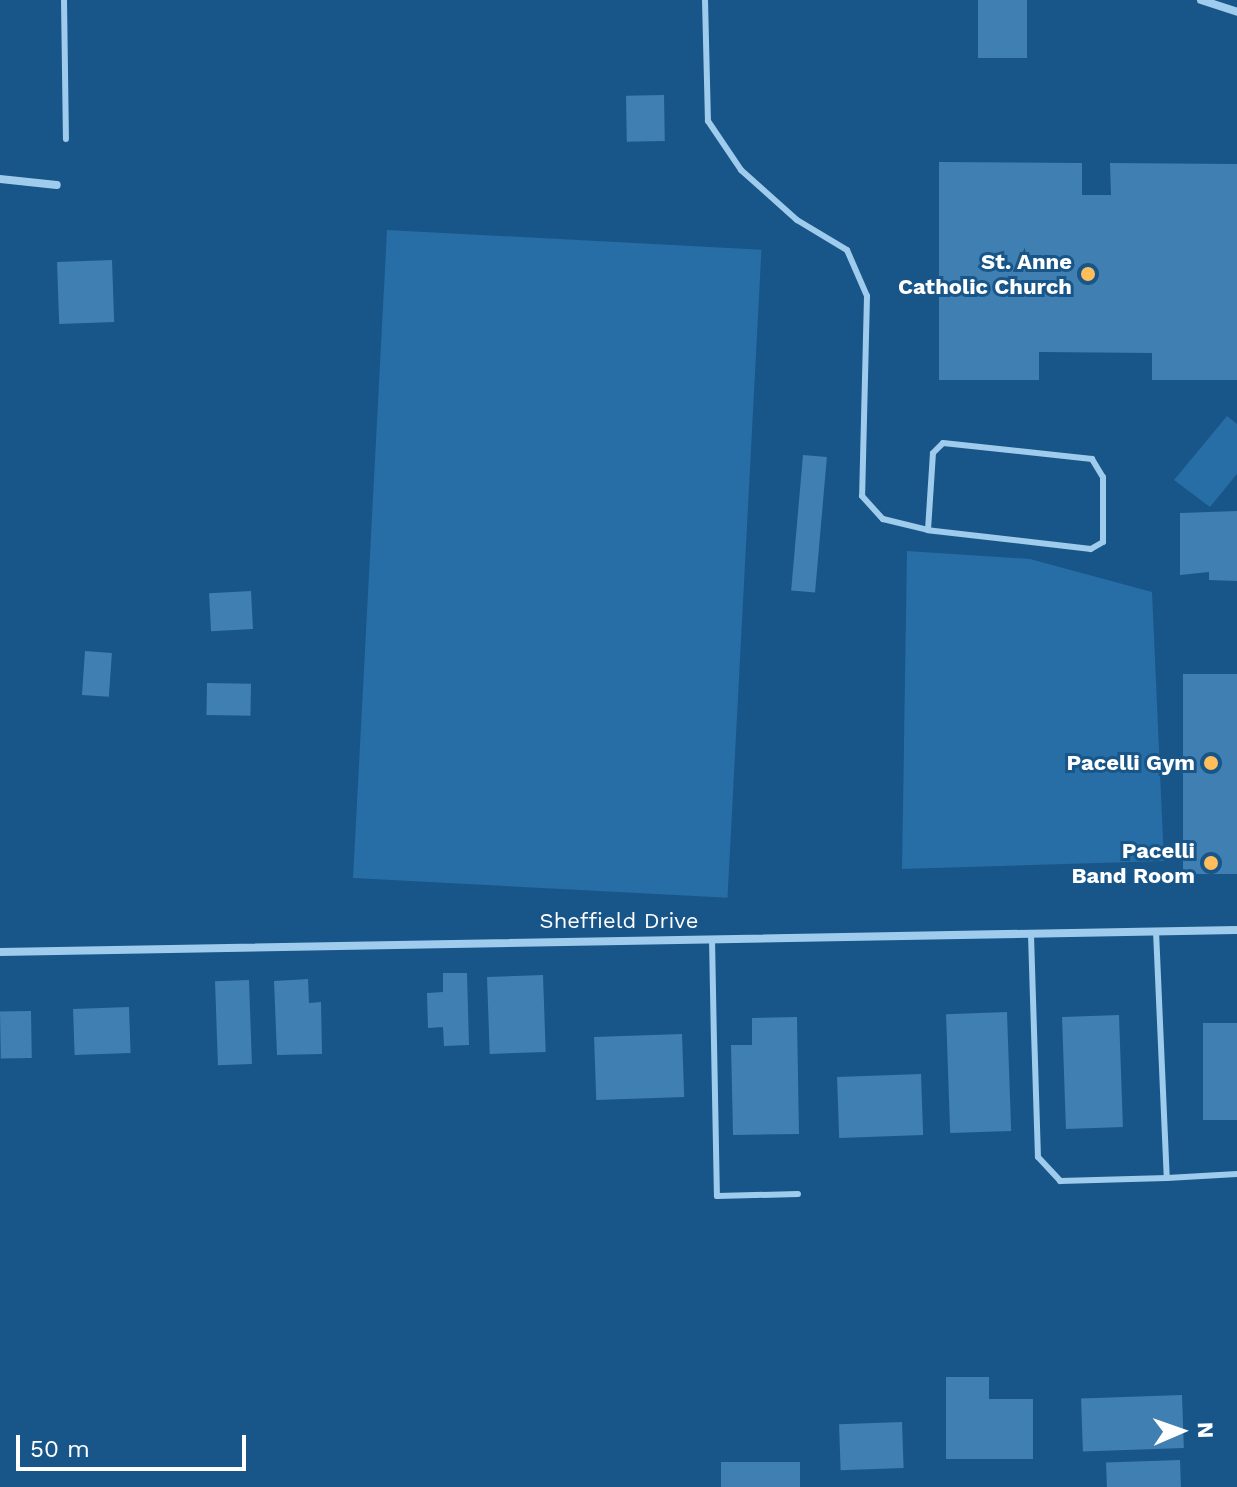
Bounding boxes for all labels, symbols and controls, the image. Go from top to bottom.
place label: St. Anne Catholic Church [898,248,1072,300]
marker: St. Anne Catholic Church [1079,265,1097,283]
place label: Pacelli Gym [1066,750,1195,776]
marker: Pacelli Gym [1202,754,1220,772]
place label: Pacelli Band Room [1071,837,1195,888]
marker: Pacelli Band Room [1202,854,1220,872]
street label: Sheffield Drive [540,908,698,934]
north arrow [1141,1391,1221,1471]
scale bar [20,1419,250,1469]
text: N [1193,1422,1218,1439]
text: 50 m [30,1435,90,1463]

